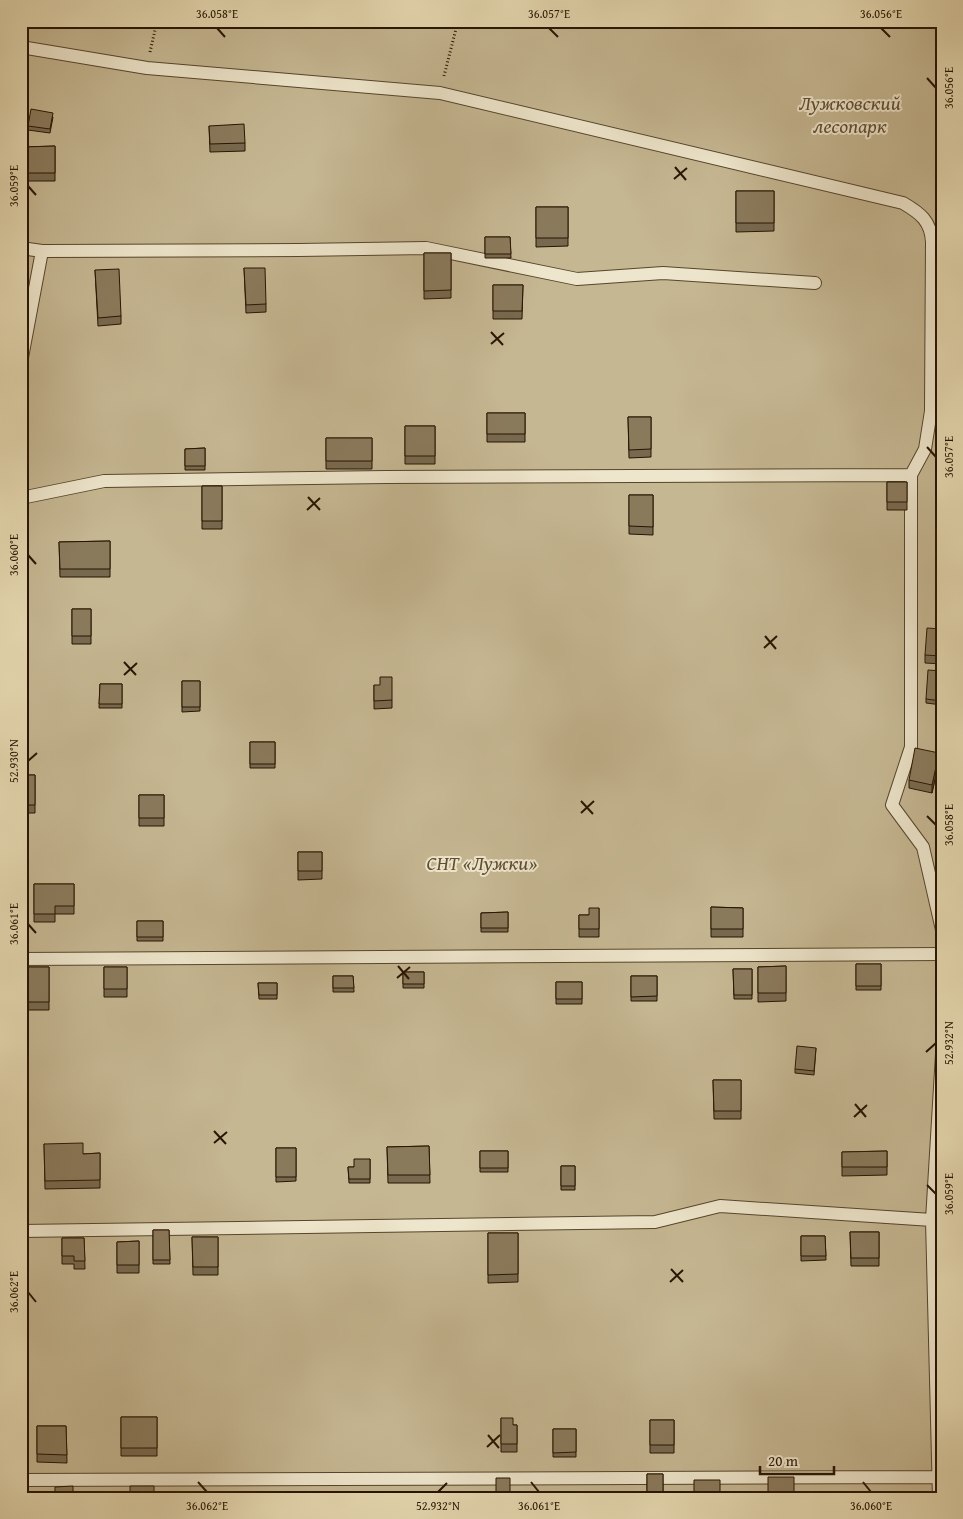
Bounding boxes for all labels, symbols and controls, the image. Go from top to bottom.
text: 36.058°E [196,5,238,22]
text: 36.057°E [528,5,570,22]
text: 36.056°E [860,5,902,22]
text: 36.056°E [940,67,957,109]
park label: Лужковский лесопарк [799,88,901,140]
text: 36.059°E [5,165,22,207]
text: 36.057°E [940,436,957,478]
text: 36.060°E [5,534,22,576]
text: 52.930°N [5,739,22,783]
text: 36.058°E [940,804,957,846]
park label: СНТ «Лужки» [427,848,537,877]
text: 36.061°E [5,903,22,945]
text: 52.932°N [940,1021,957,1065]
text: 36.059°E [940,1173,957,1215]
text: 36.062°E [5,1271,22,1313]
scale bar [760,1444,834,1476]
text: 20 m [768,1450,799,1471]
text: 36.062°E [186,1497,228,1514]
text: 52.932°N [416,1497,460,1514]
text: 36.061°E [518,1497,560,1514]
text: 36.060°E [850,1497,892,1514]

